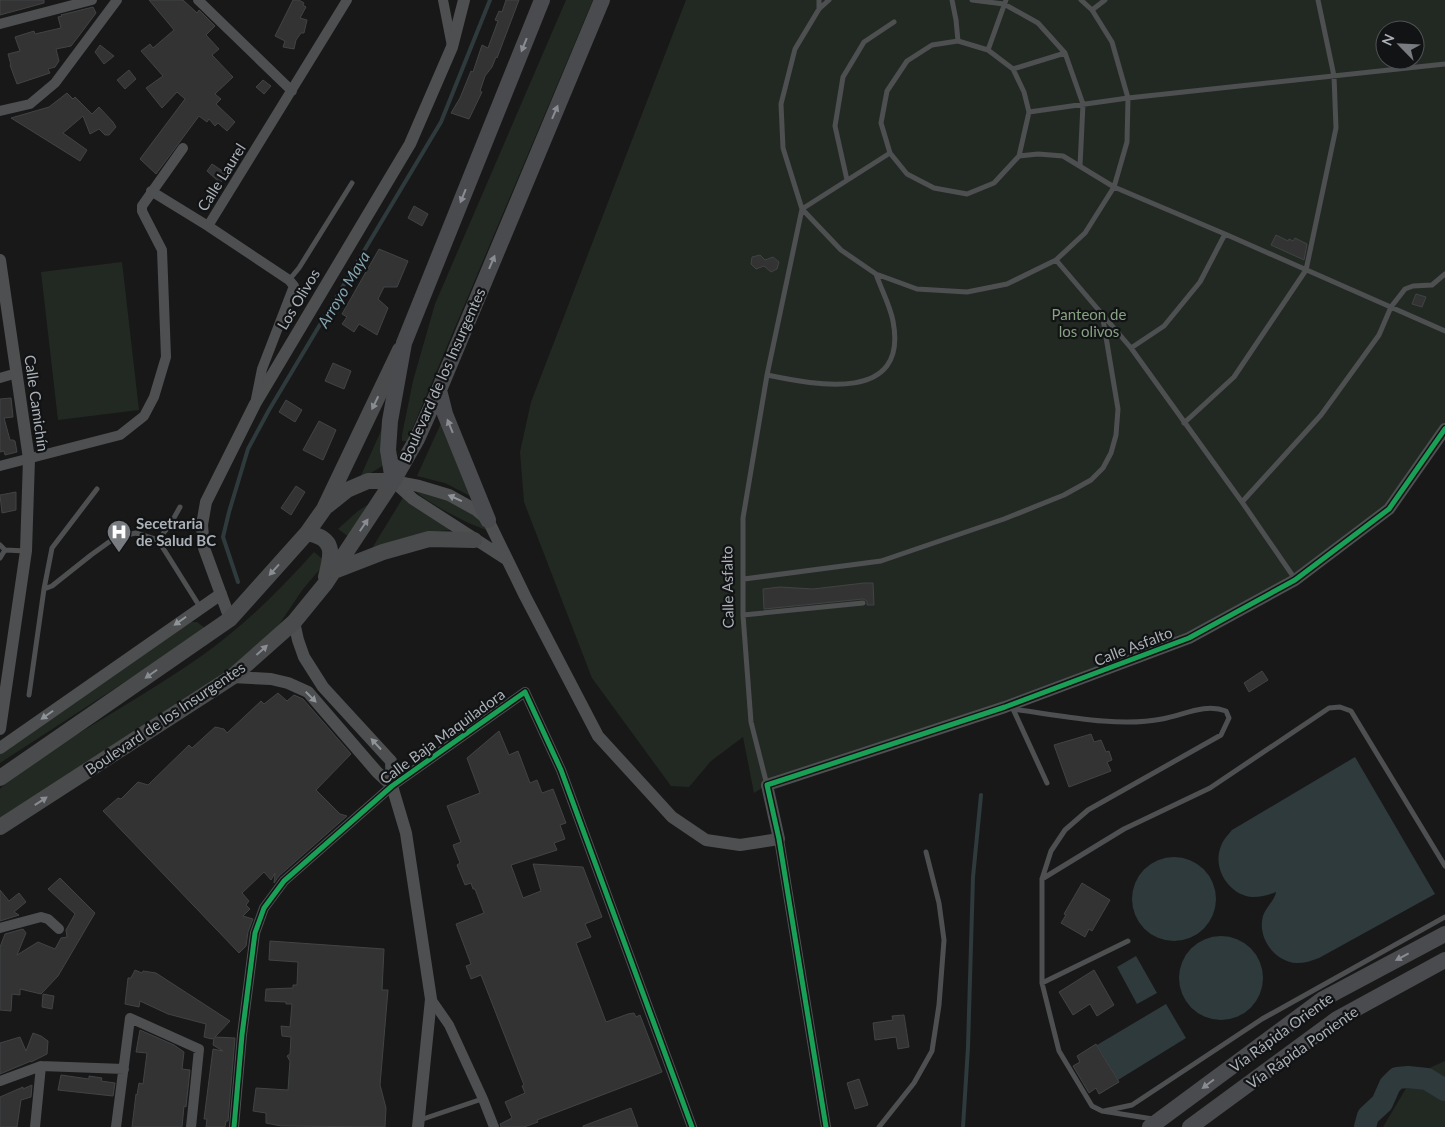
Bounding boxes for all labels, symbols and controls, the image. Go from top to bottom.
north arrow [1375,20,1425,70]
text: N [1378,31,1398,48]
one-way arrow [520,38,528,53]
one-way arrow [552,105,560,119]
street label: Calle Laurel [193,140,249,214]
one-way arrow [459,189,467,203]
water label: Arroyo Maya [312,247,373,331]
one-way arrow [489,255,497,269]
street label: Los Olivos [273,265,323,333]
street label: Boulevard de los Insurgentes [395,285,489,465]
park label: Panteon de los olivos [1052,305,1126,340]
street label: Calle Camichín [21,354,53,452]
one-way arrow [371,396,379,410]
one-way arrow [446,419,454,433]
one-way arrow [447,493,462,502]
place label: Secetraria de Salud BC [136,514,216,549]
one-way arrow [359,518,369,532]
hospital icon: Secetraria de Salud BC [106,519,132,553]
street label: Calle Asfalto [717,546,737,628]
one-way arrow [269,563,280,576]
one-way arrow [173,616,187,626]
street label: Calle Asfalto [1091,623,1175,669]
one-way arrow [255,645,268,656]
street label: Boulevard de los Insurgentes [82,658,248,778]
one-way arrow [144,669,158,679]
street label: Calle Baja Maquiladora [376,684,508,788]
one-way arrow [305,691,317,703]
one-way arrow [40,710,54,720]
one-way arrow [370,737,381,750]
one-way arrow [34,796,48,805]
one-way arrow [1395,953,1409,961]
street label: Vía Rápida Oriente [1226,988,1336,1076]
street label: Vía Rápida Poniente [1243,1002,1361,1092]
one-way arrow [1201,1079,1215,1089]

